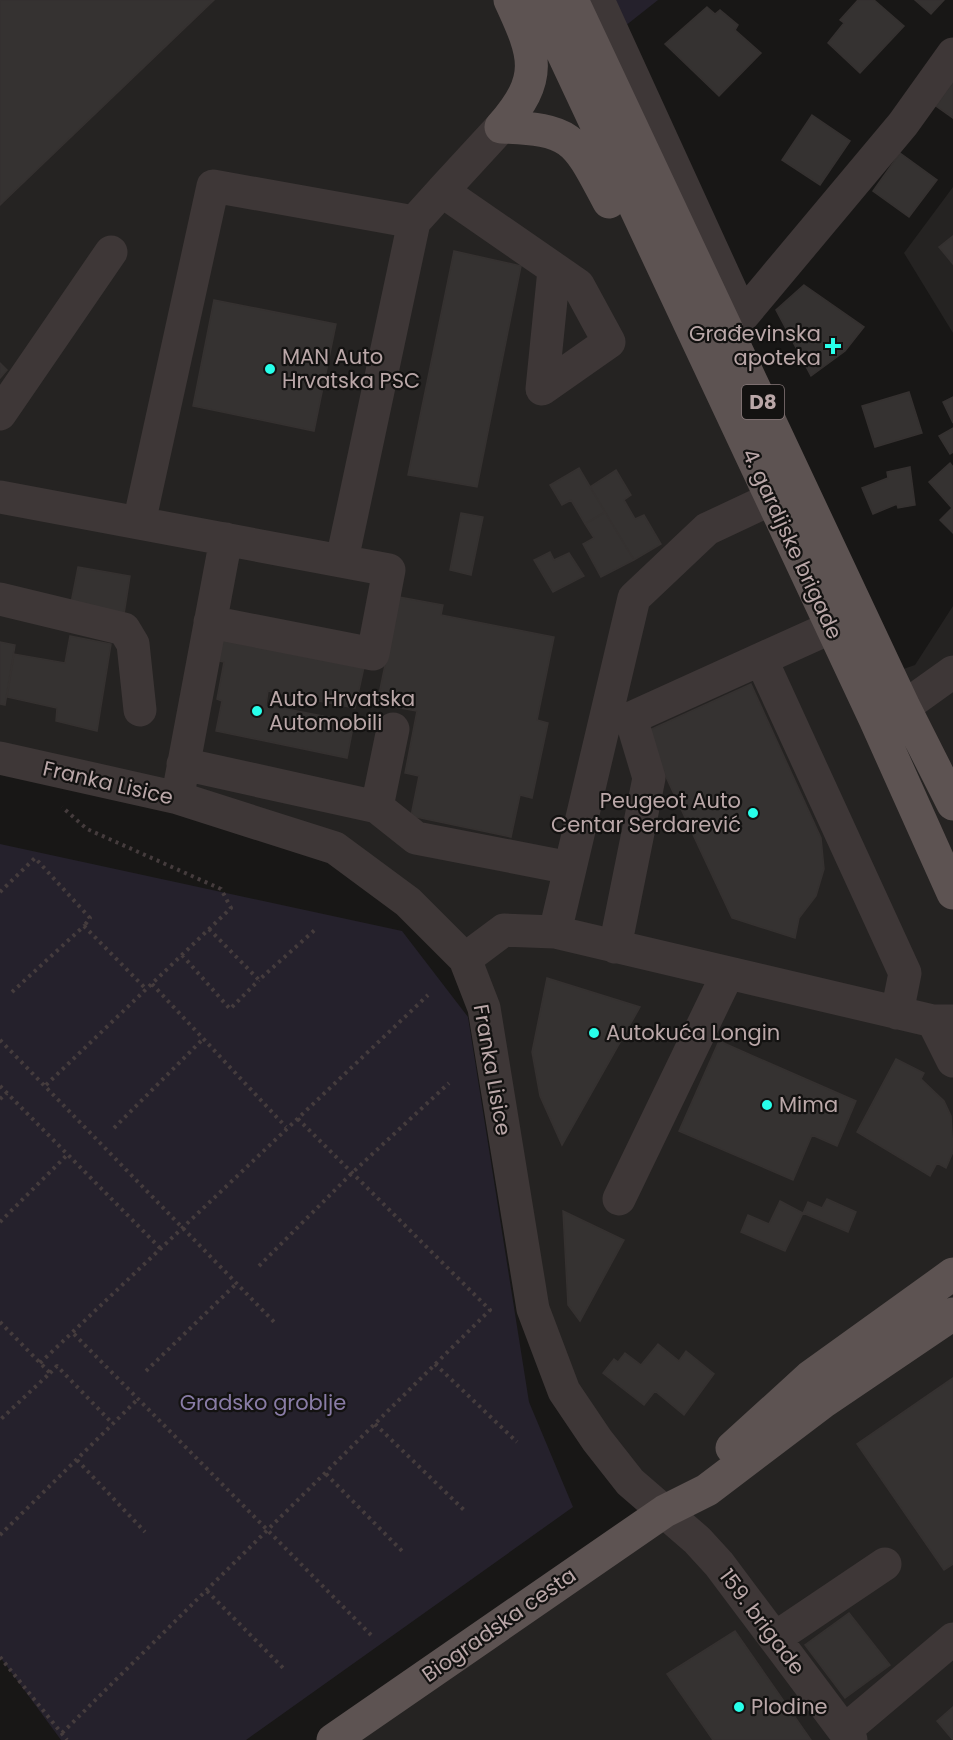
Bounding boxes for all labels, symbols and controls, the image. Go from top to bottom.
place label: Građevinska apoteka [689,319,821,372]
marker: Građevinska apoteka [826,339,840,353]
place label: MAN Auto Hrvatska PSC [282,342,420,395]
marker: MAN Auto Hrvatska PSC [263,362,277,376]
road number: D8 [742,385,784,419]
street label: 4. gardijske brigade [736,444,849,644]
place label: Auto Hrvatska Automobili [269,684,415,737]
marker: Auto Hrvatska Automobili [250,704,264,718]
street label: Franka Lisice [40,753,176,812]
place label: Peugeot Auto Centar Serdarević [551,786,741,839]
marker: Peugeot Auto Centar Serdarević [746,806,760,820]
street label: Franka Lisice [467,1002,518,1138]
place label: Autokuća Longin [606,1018,780,1047]
marker: Autokuća Longin [587,1026,601,1040]
place label: Mima [779,1090,838,1119]
marker: Mima [760,1098,774,1112]
park label: Gradsko groblje [180,1388,346,1417]
street label: Biogradska cesta [416,1560,582,1689]
street label: 159. brigade [713,1563,812,1681]
place label: Plodine [751,1692,828,1721]
marker: Plodine [732,1700,746,1714]

